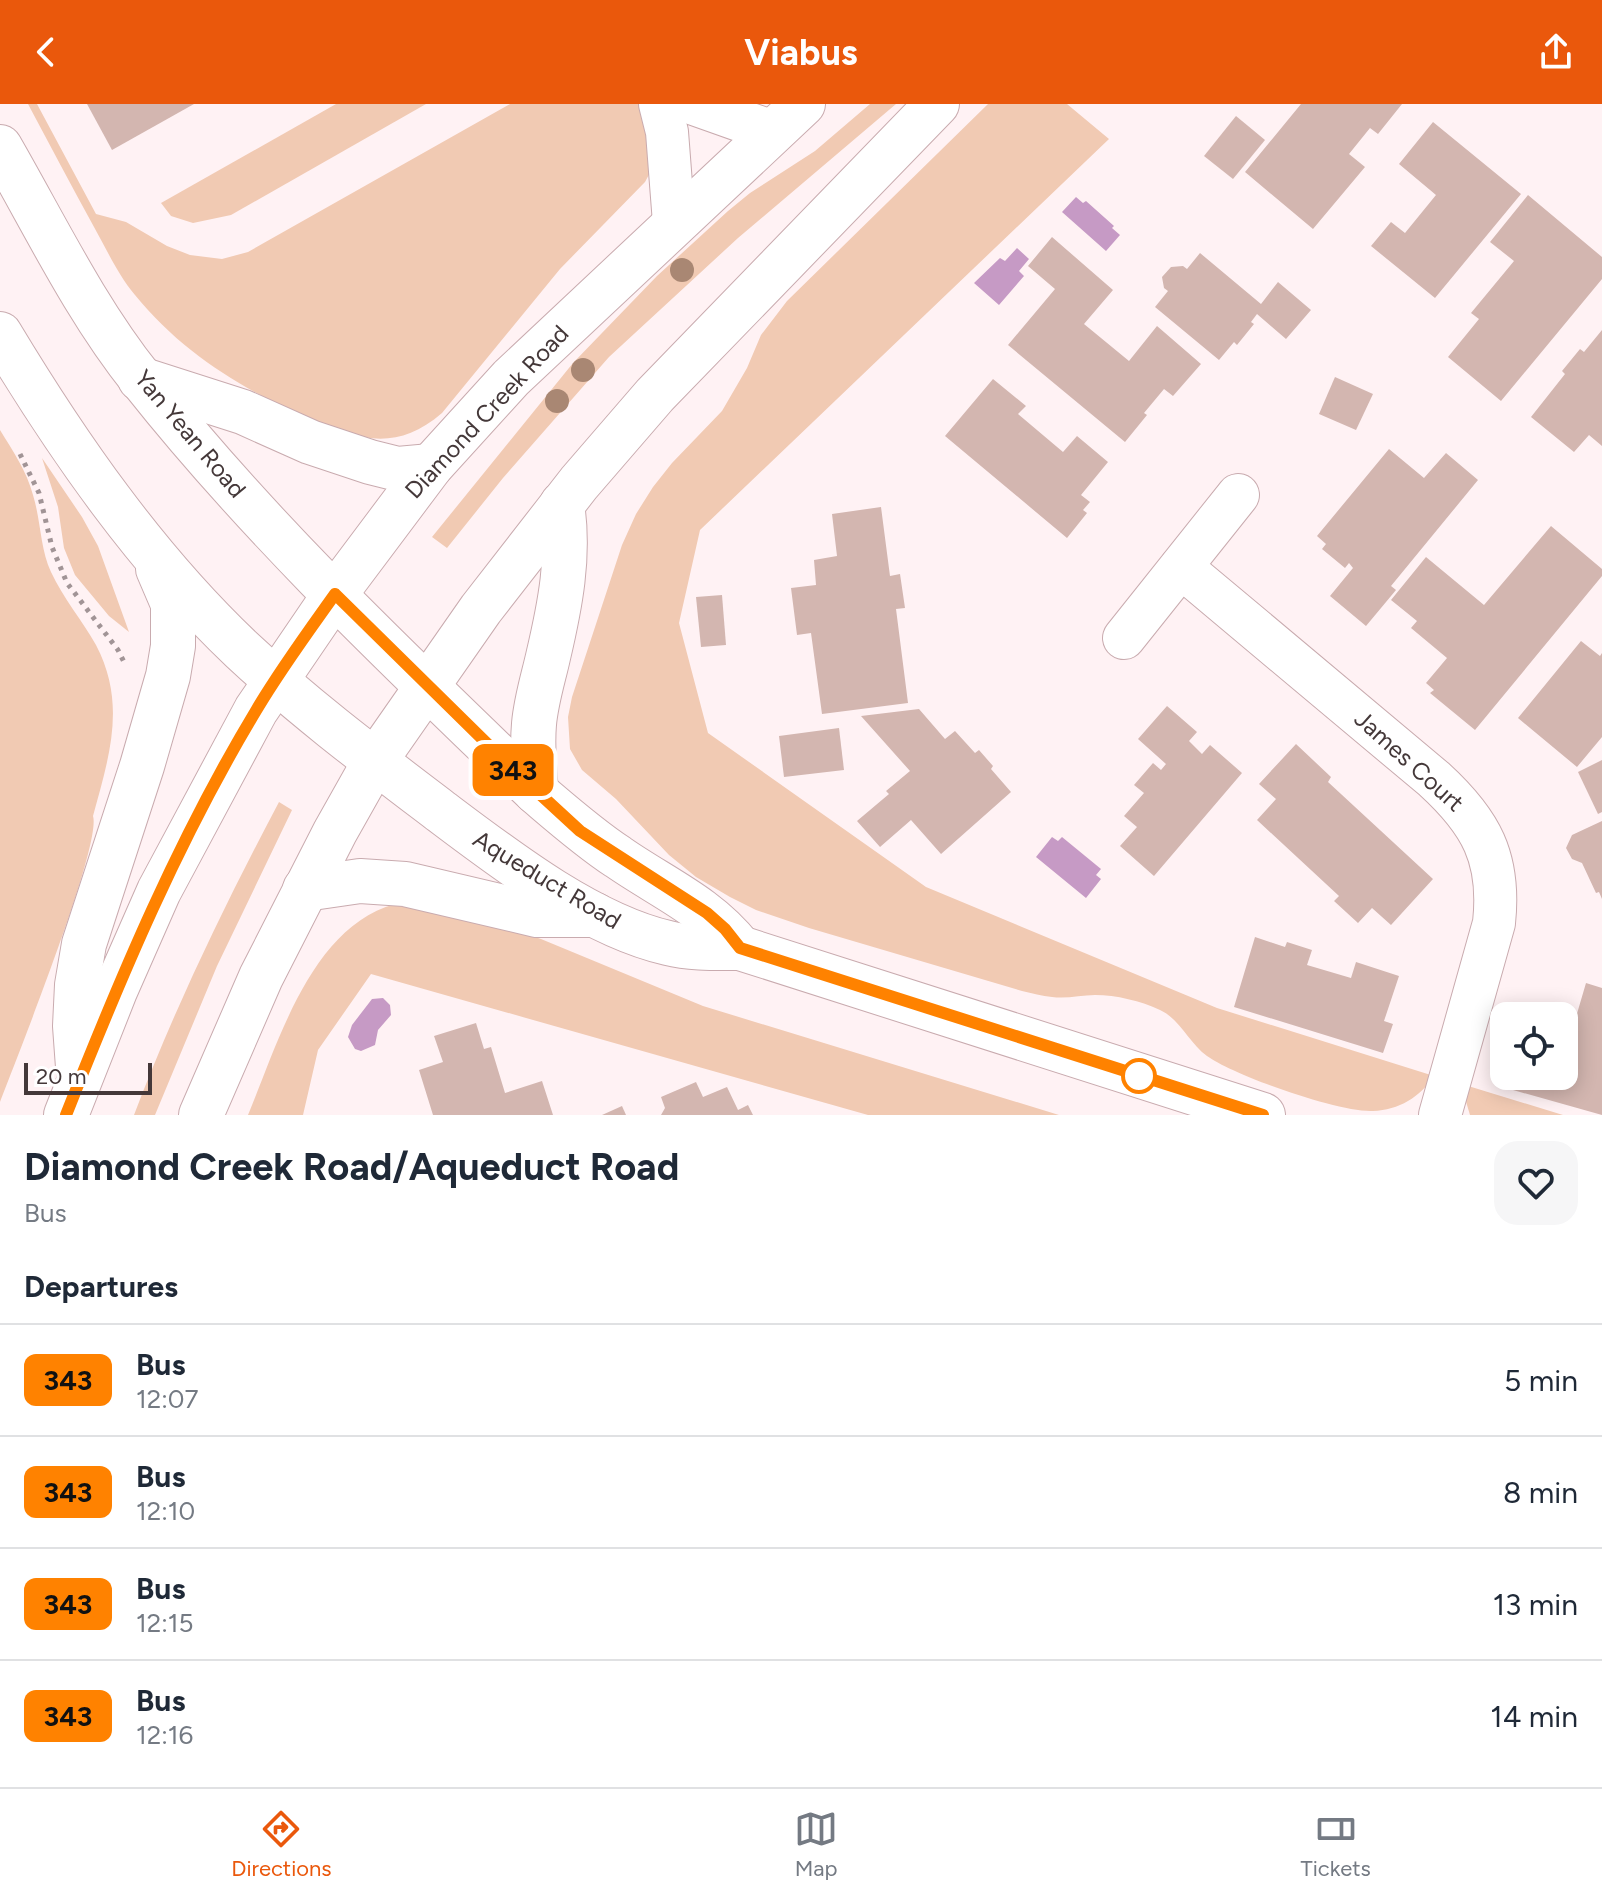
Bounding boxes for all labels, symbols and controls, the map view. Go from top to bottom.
icon: back [24,30,68,74]
icon: share [1534,30,1578,74]
text: Viabus [744,31,858,74]
street label: Diamond Creek Road [399,319,574,504]
street label: Yan Yean Road [129,364,252,503]
street label: James Court [1349,704,1470,817]
line badge: 343 [467,744,559,796]
text: 343 [489,753,537,787]
street label: Aqueduct Road [468,824,626,935]
map controls [1490,1002,1578,1090]
button: locate [1490,1002,1578,1090]
scale bar [24,1059,152,1095]
unlabelled marker [1122,1059,1156,1093]
text: 20 m [36,1063,87,1090]
button: heart [1494,1141,1578,1225]
text: Diamond Creek Road/Aqueduct Road [24,1144,679,1190]
text: Bus [24,1197,67,1229]
text: Departures [24,1268,178,1305]
text: Bus [136,1346,185,1383]
text: 5 min [1504,1362,1578,1399]
text: 343 [44,1363,92,1397]
text: 12:07 [136,1383,198,1415]
text: Bus [136,1458,185,1495]
text: 8 min [1503,1474,1578,1511]
text: 343 [44,1475,92,1509]
text: 12:10 [136,1495,195,1527]
text: Bus [136,1570,185,1607]
text: 13 min [1493,1586,1578,1623]
text: 343 [44,1587,92,1621]
text: 12:15 [136,1607,194,1639]
text: Bus [136,1682,185,1719]
text: 14 min [1490,1698,1578,1735]
text: 343 [44,1699,92,1733]
text: 12:16 [136,1719,193,1751]
tab: Directions [231,1807,332,1882]
tab: Map [794,1807,838,1882]
tab: Tickets [1301,1807,1371,1882]

